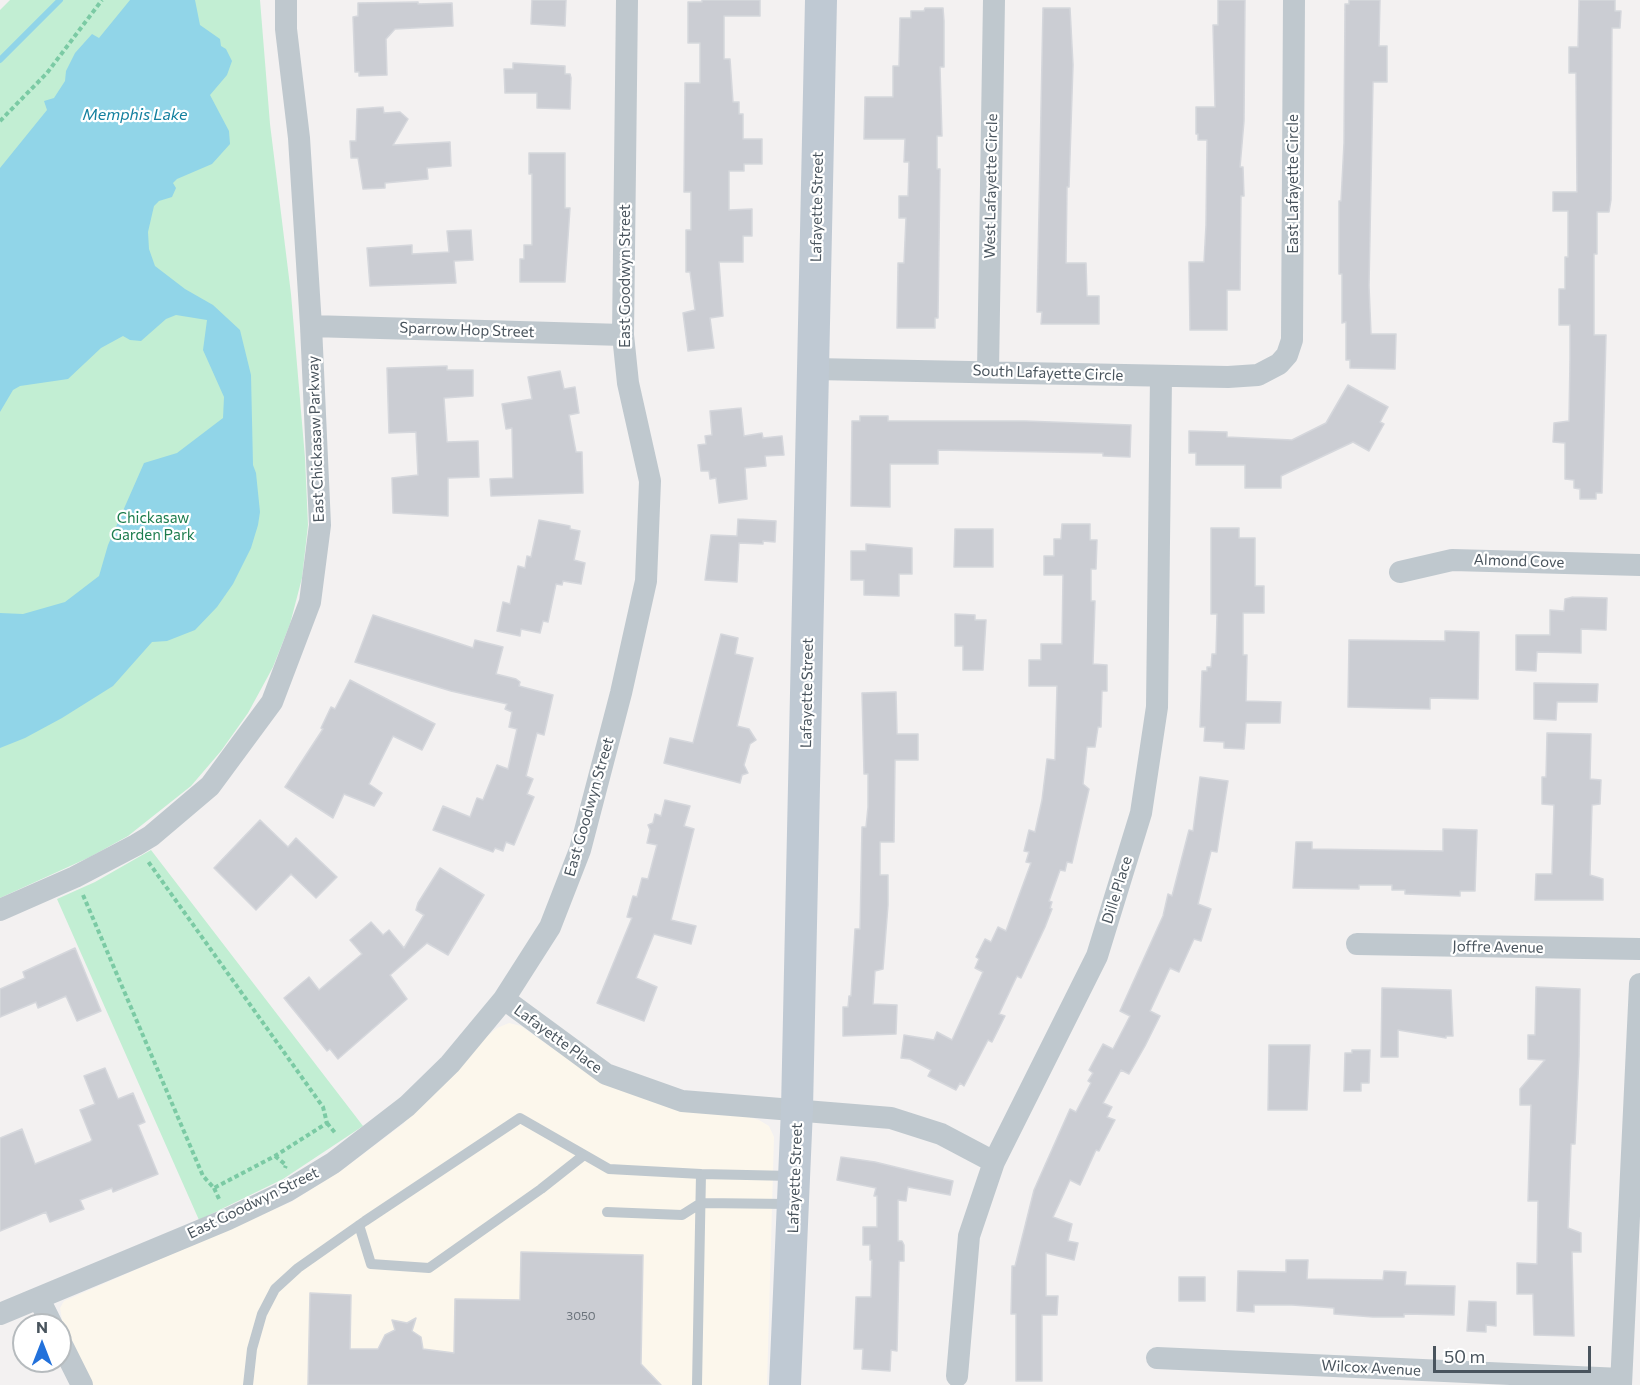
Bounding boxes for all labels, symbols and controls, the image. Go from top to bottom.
water label: Memphis Lake [82,105,188,125]
street label: West Lafayette Circle [981,113,1001,259]
street label: East Lafayette Circle [1284,114,1302,254]
street label: Lafayette Street [807,152,827,262]
street label: East Goodwyn Street [616,204,634,348]
street label: Sparrow Hop Street [399,319,535,341]
street label: East Chickasaw Parkway [304,355,328,523]
street label: South Lafayette Circle [972,361,1124,385]
park label: Chickasaw Garden Park [111,509,195,544]
street label: Almond Cove [1473,550,1565,572]
street label: Lafayette Street [797,638,817,748]
street label: East Goodwyn Street [561,735,617,879]
street label: Dille Place [1098,854,1136,926]
street label: Joffre Avenue [1452,937,1544,957]
street label: Lafayette Place [510,1001,606,1077]
street label: Lafayette Street [784,1122,806,1234]
street label: East Goodwyn Street [184,1163,322,1243]
house number: 3050 [566,1309,596,1323]
north arrow [12,1313,72,1373]
text: N [36,1317,48,1336]
scale bar [1436,1334,1594,1372]
text: 50 m [1444,1345,1485,1367]
street label: Wilcox Avenue [1321,1356,1421,1380]

